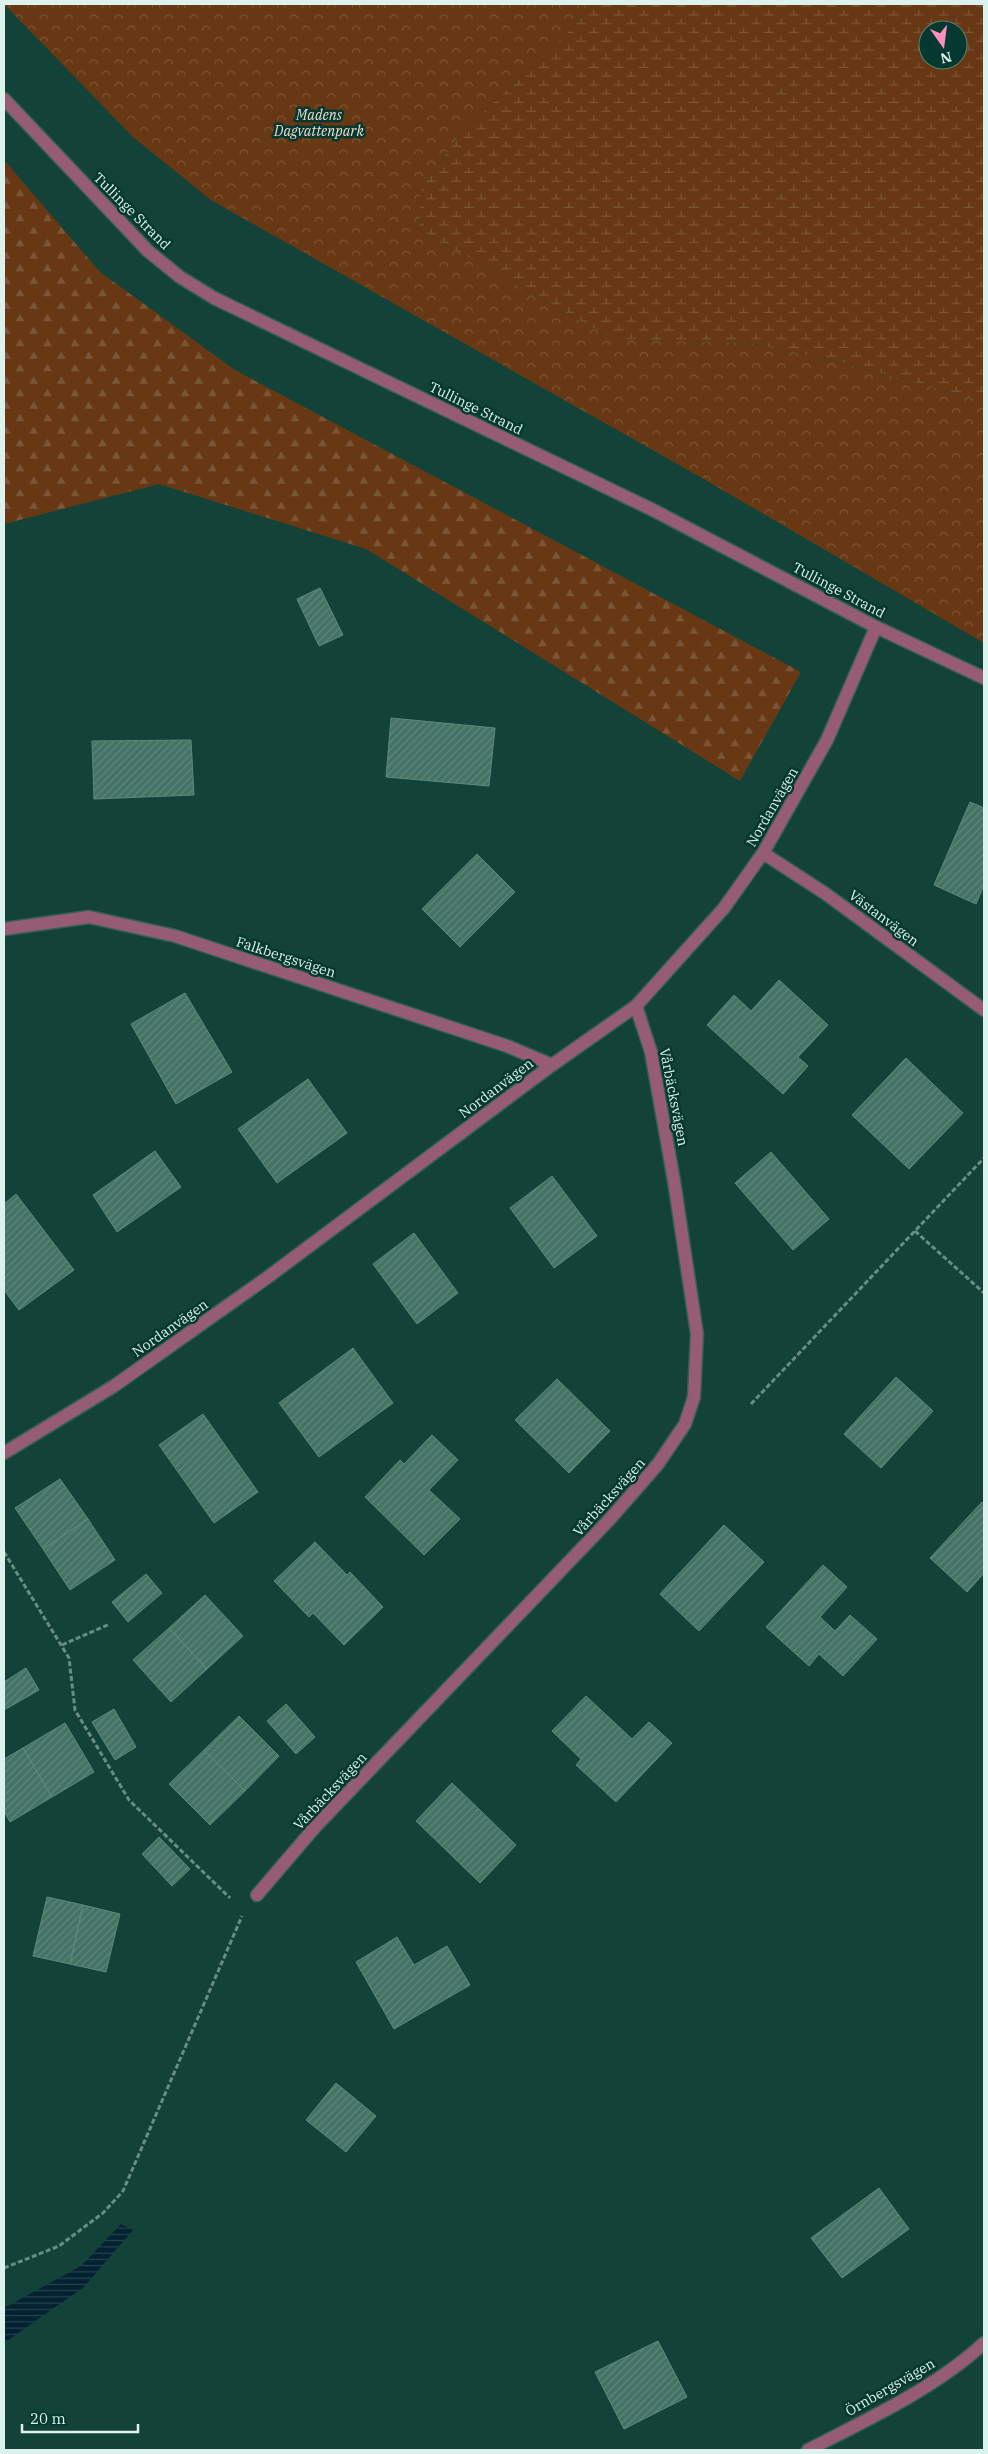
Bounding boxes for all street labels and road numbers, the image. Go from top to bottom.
street label: Tullinge Strand [90,169,175,254]
street label: Tullinge Strand [426,378,526,439]
street label: Tullinge Strand [790,558,889,622]
street label: Nordanvägen [742,764,802,850]
street label: Västanvägen [845,886,923,950]
street label: Falkbergsvägen [234,932,338,982]
street label: Vårbäcksvägen [656,1047,692,1148]
street label: Nordanvägen [455,1054,537,1122]
street label: Nordanvägen [129,1295,212,1361]
street label: Vårbäcksvägen [569,1454,649,1540]
street label: Vårbäcksvägen [290,1748,370,1833]
street label: Örnbergsvägen [842,2354,938,2420]

